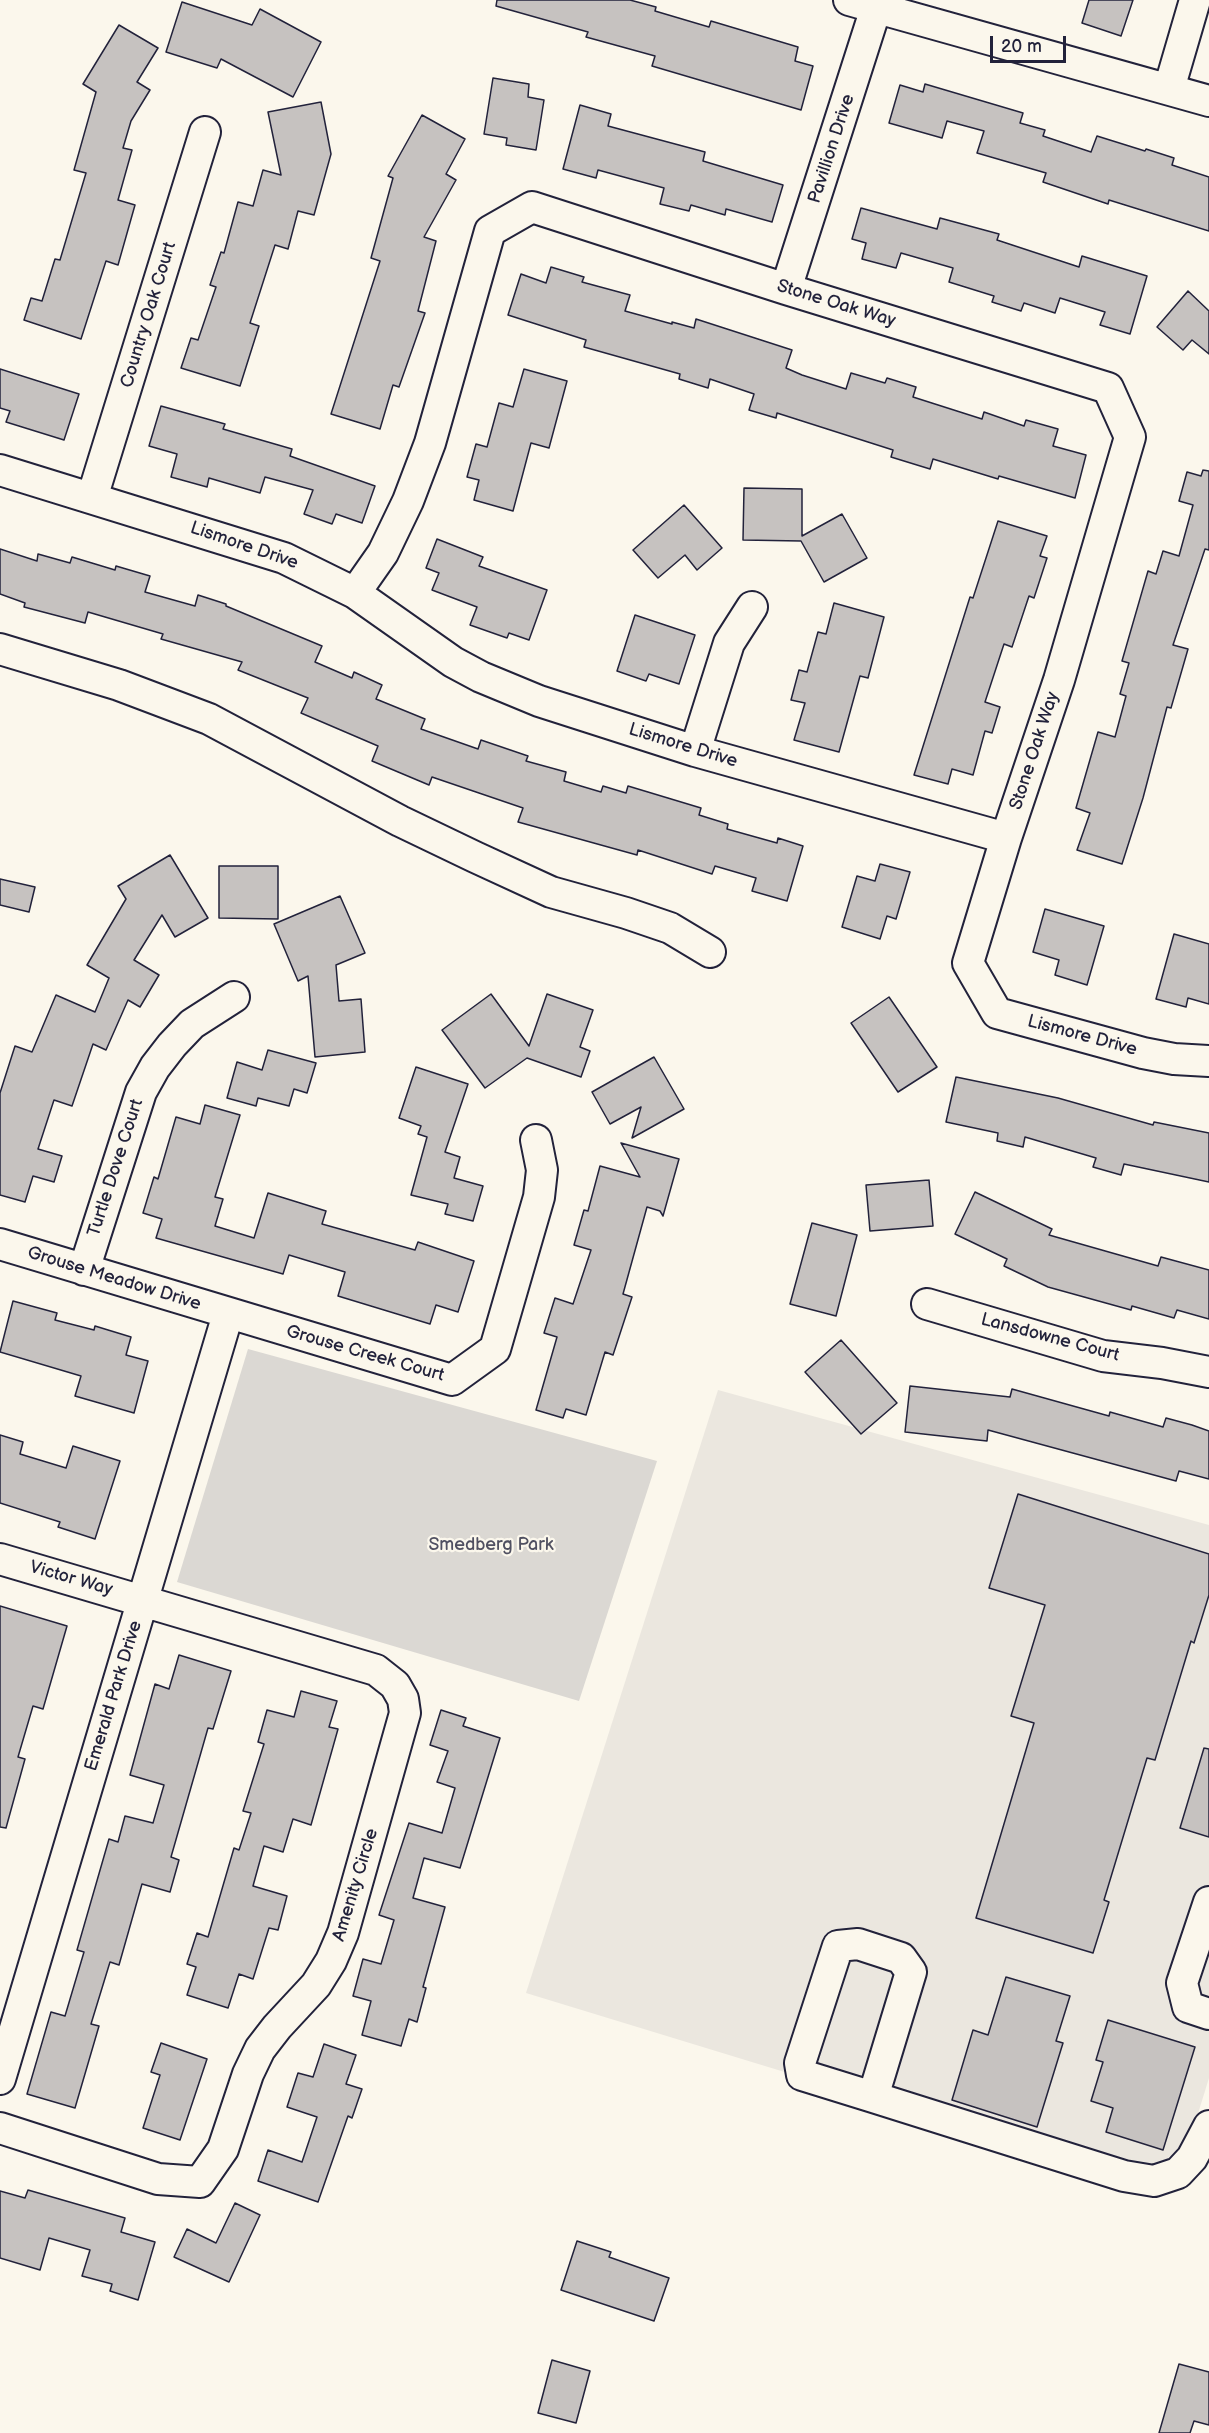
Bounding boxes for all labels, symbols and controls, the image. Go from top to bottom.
scale bar [993,24,1070,62]
text: 20 m [1001,36,1042,57]
street label: Pavillion Drive [804,92,860,206]
street label: Country Oak Court [117,239,181,391]
street label: Stone Oak Way [774,276,898,332]
street label: Lismore Drive [187,517,301,575]
street label: Stone Oak Way [1006,689,1064,813]
street label: Lismore Drive [626,719,740,773]
street label: Lismore Drive [1025,1011,1139,1061]
street label: Turtle Dove Court [84,1097,148,1239]
street label: Grouse Meadow Drive [25,1242,203,1316]
street label: Lansdowne Court [978,1309,1122,1367]
street label: Grouse Creek Court [284,1321,446,1387]
park label: Smedberg Park [428,1534,554,1556]
street label: Victor Way [27,1557,115,1601]
street label: Emerald Park Drive [81,1618,147,1774]
street label: Amenity Circle [329,1826,383,1944]

